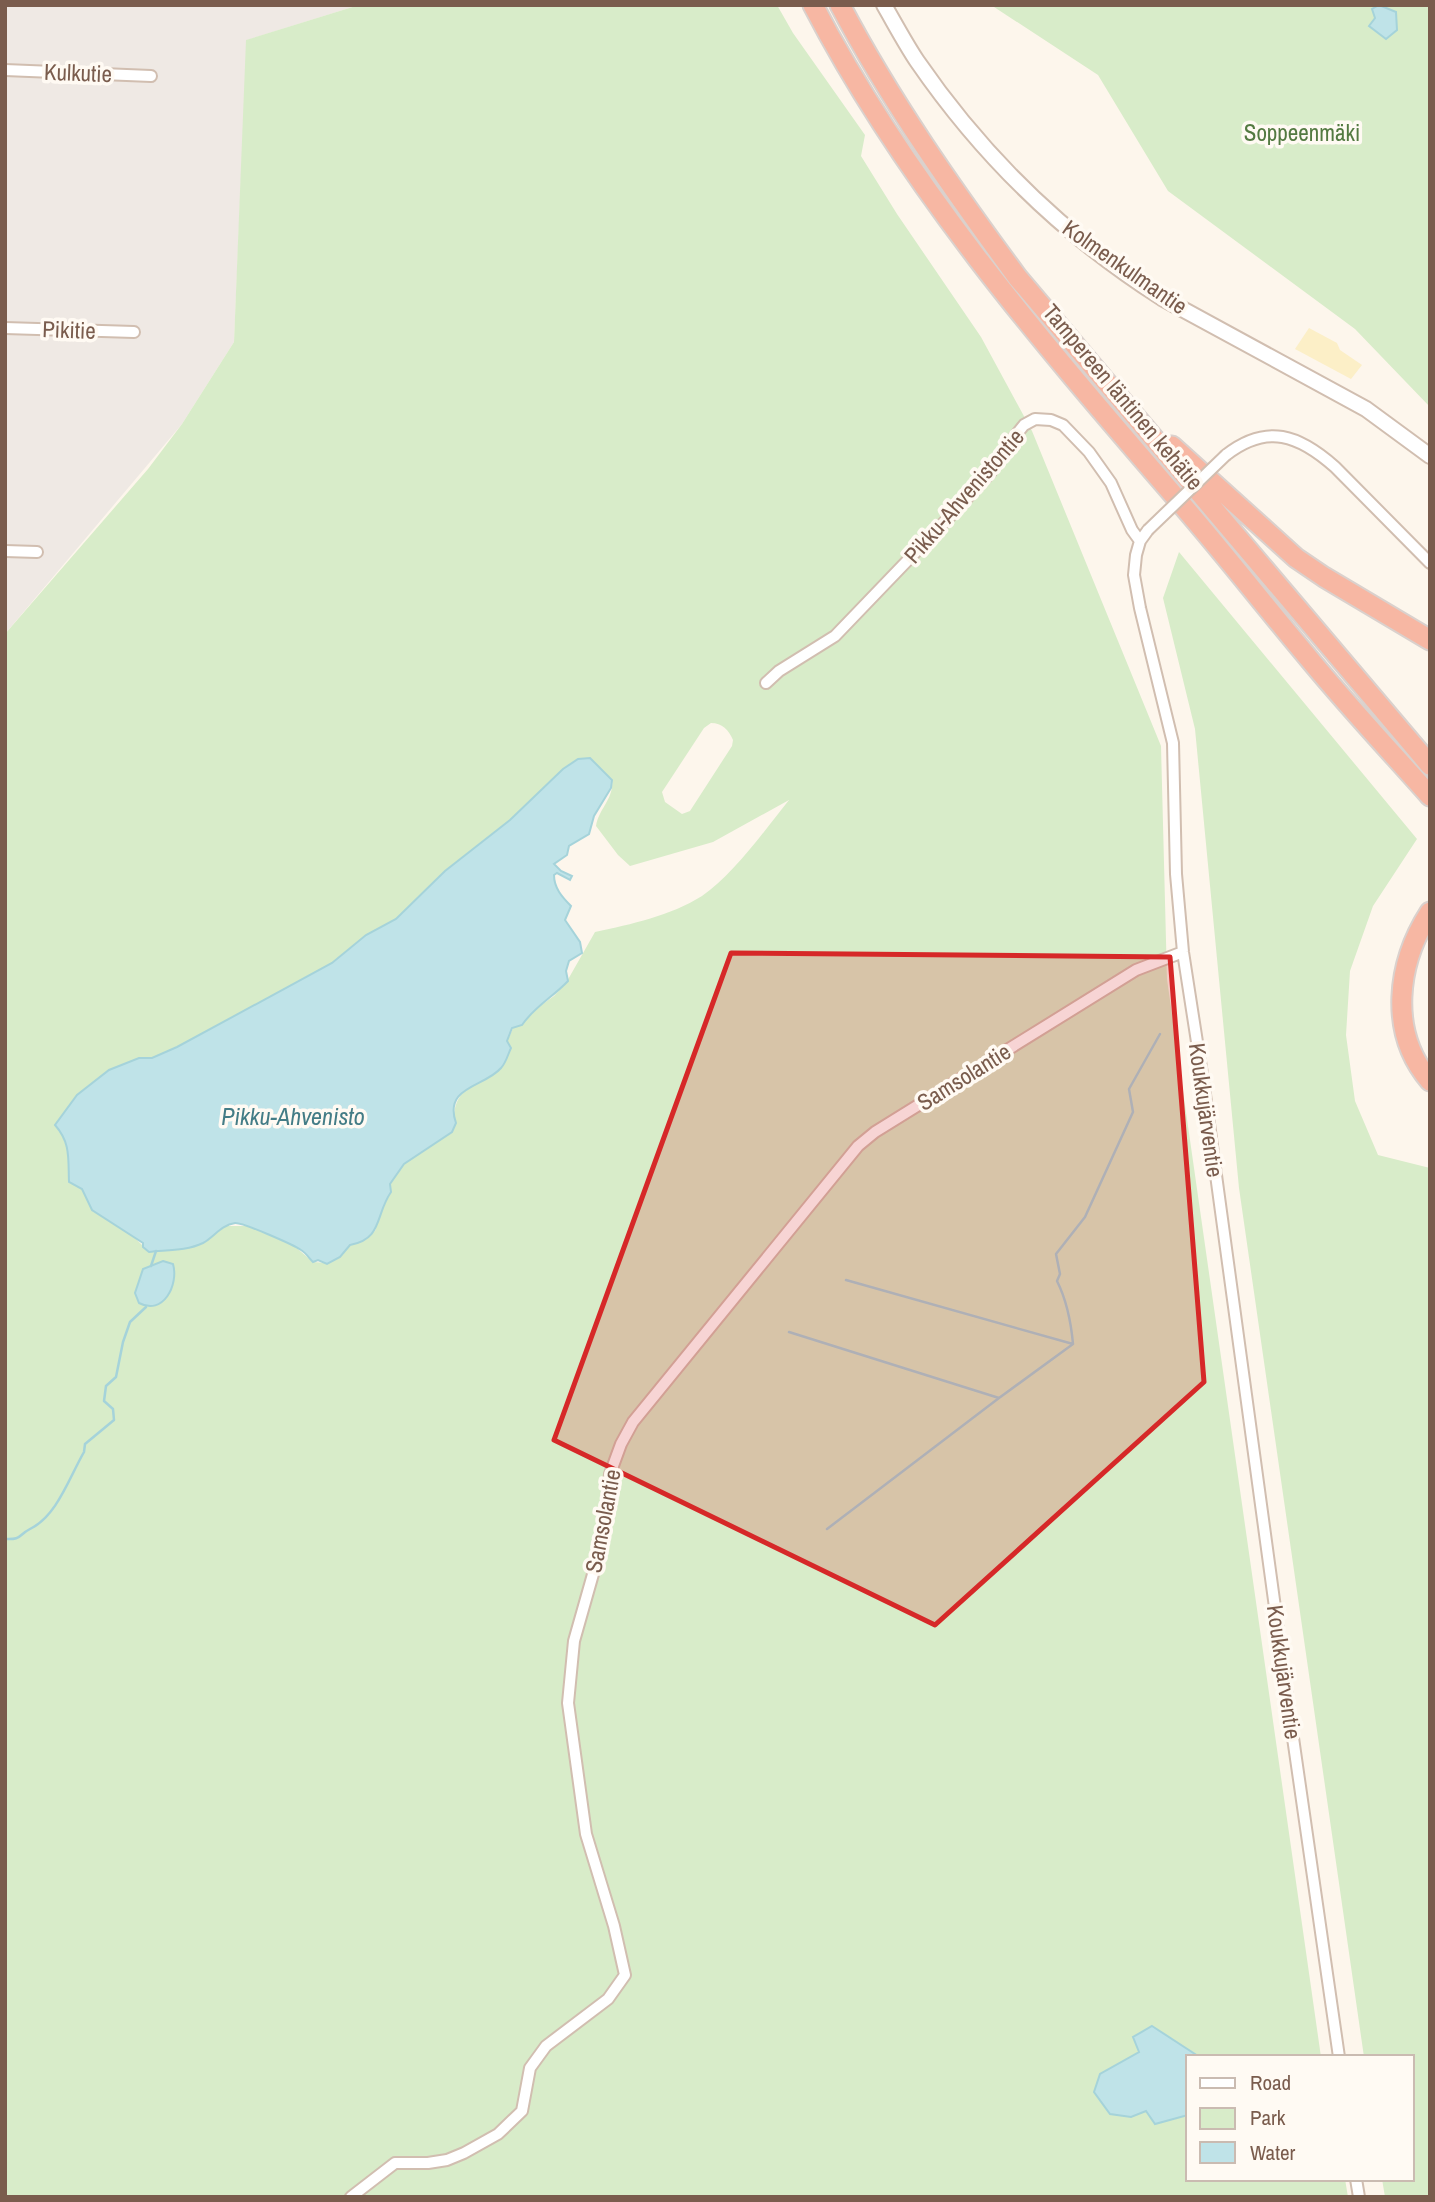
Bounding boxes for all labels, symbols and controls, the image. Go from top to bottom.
street label: Kulkutie [43,56,113,89]
park label: Soppeenmäki [1244,117,1360,148]
street label: Kolmenkulmantie [1057,212,1194,321]
street label: Tampereen läntinen kehätie [1036,297,1211,496]
street label: Pikitie [42,313,96,346]
street label: Pikku-Ahvenistontie [897,422,1031,570]
street label: Samsolantie [911,1036,1016,1118]
street label: Koukkujärventie [1182,1041,1231,1179]
water label: Pikku-Ahvenisto [221,1100,365,1132]
street label: Samsolantie [577,1466,628,1575]
street label: Koukkujärventie [1260,1603,1309,1741]
legend [1186,2055,1414,2181]
text: Road [1250,2068,1291,2097]
text: Park [1250,2103,1286,2132]
text: Water [1250,2138,1296,2167]

